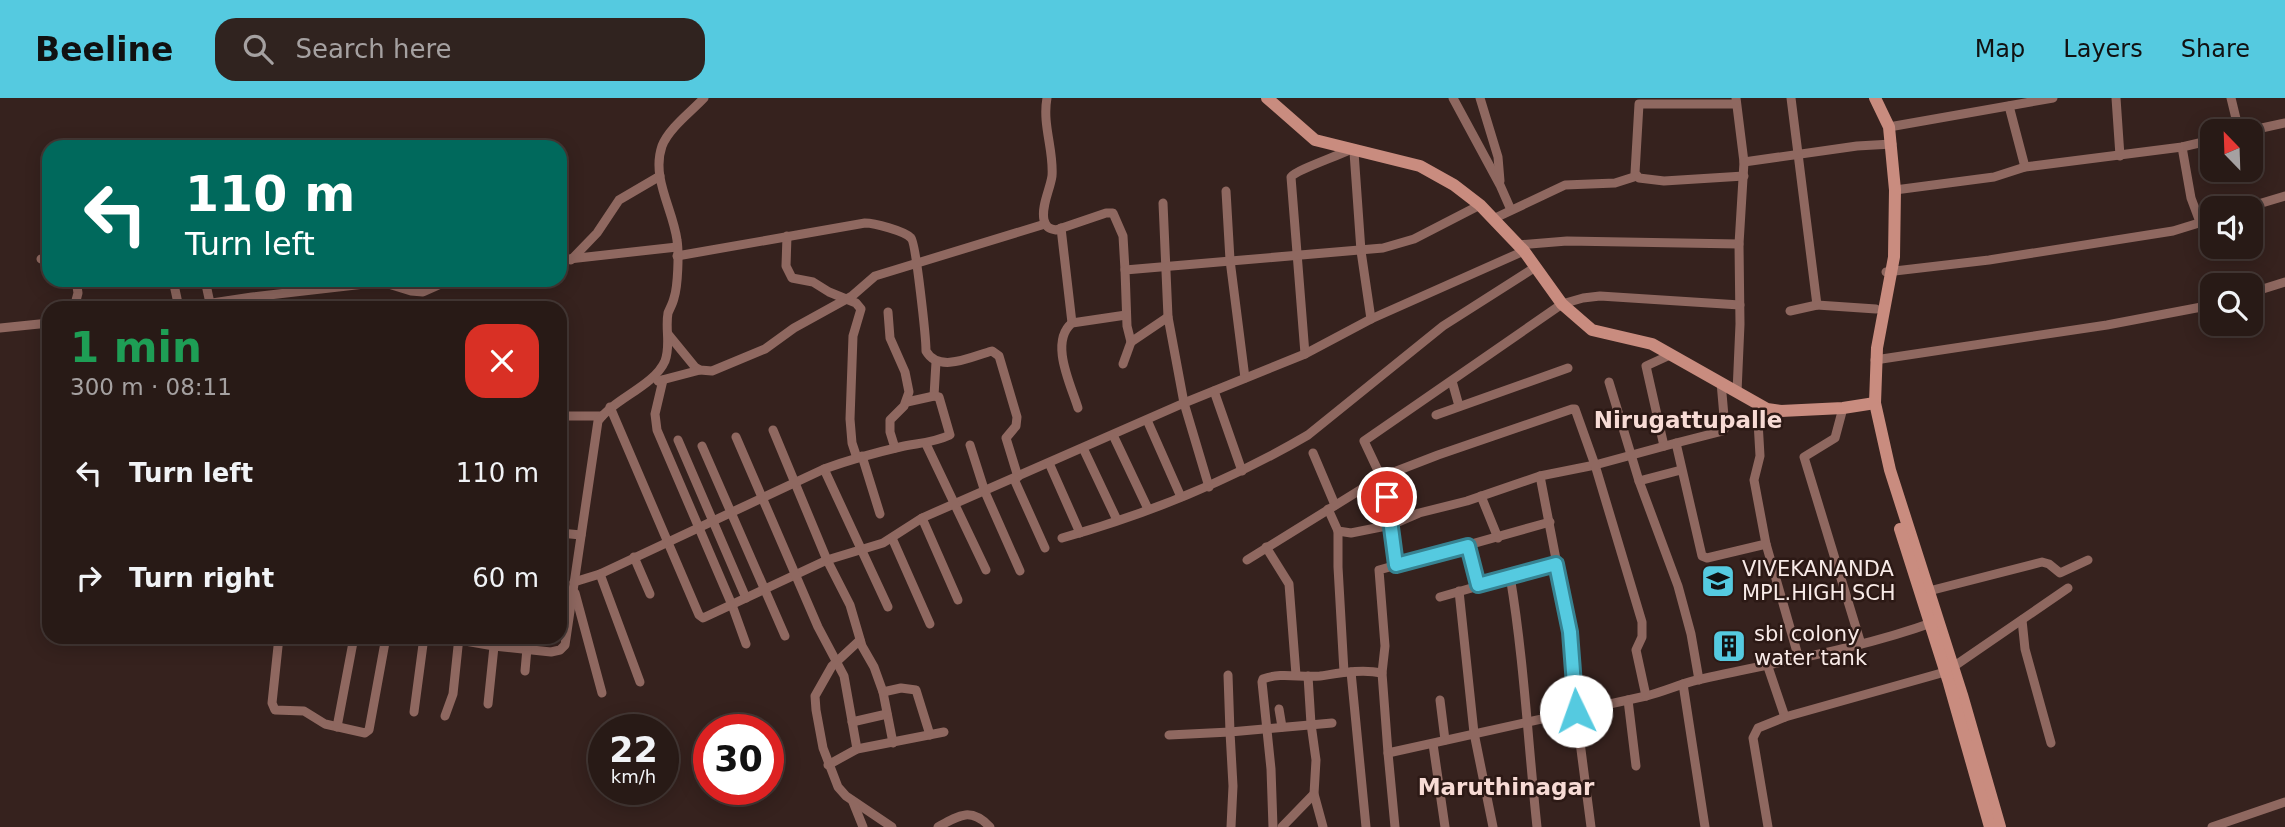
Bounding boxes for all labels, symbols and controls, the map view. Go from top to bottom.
search box [215,18,705,81]
text: Beeline [35,30,173,69]
icon: search [239,30,277,68]
text: Search here [295,34,452,64]
text: Map [1975,35,2025,63]
text: Layers [2063,35,2143,63]
text: Share [2181,35,2250,63]
north arrow [2200,119,2263,182]
map controls [2200,119,2263,336]
text: 110 m [185,166,355,223]
icon: left [70,168,161,259]
button: sound [2200,196,2263,259]
text: Turn left [185,225,315,263]
button: search [2200,273,2263,336]
text: 1 min [70,323,202,372]
button: close [465,324,539,398]
text: 300 m · 08:11 [70,374,232,400]
district label: Nirugattupalle [1594,407,1782,433]
icon: left [70,454,108,492]
text: Turn left [129,458,253,488]
text: 110 m [456,458,539,488]
pin [1357,467,1417,527]
icon: arrive [1368,478,1406,516]
place label: VIVEKANANDA MPL.HIGH SCH [1742,557,1896,605]
icon: right [70,559,108,597]
school or university icon: VIVEKANANDA MPL.HIGH SCH [1699,562,1737,600]
text: Turn right [129,563,274,593]
text: 60 m [472,563,539,593]
place label: sbi colony water tank [1754,622,1868,670]
building icon: sbi colony water tank [1710,627,1748,665]
position arrow [1539,674,1613,748]
speed limit sign: 30 [693,714,784,805]
text: 22 [609,730,658,770]
text: km/h [611,766,656,787]
district label: Maruthinagar [1418,774,1595,800]

